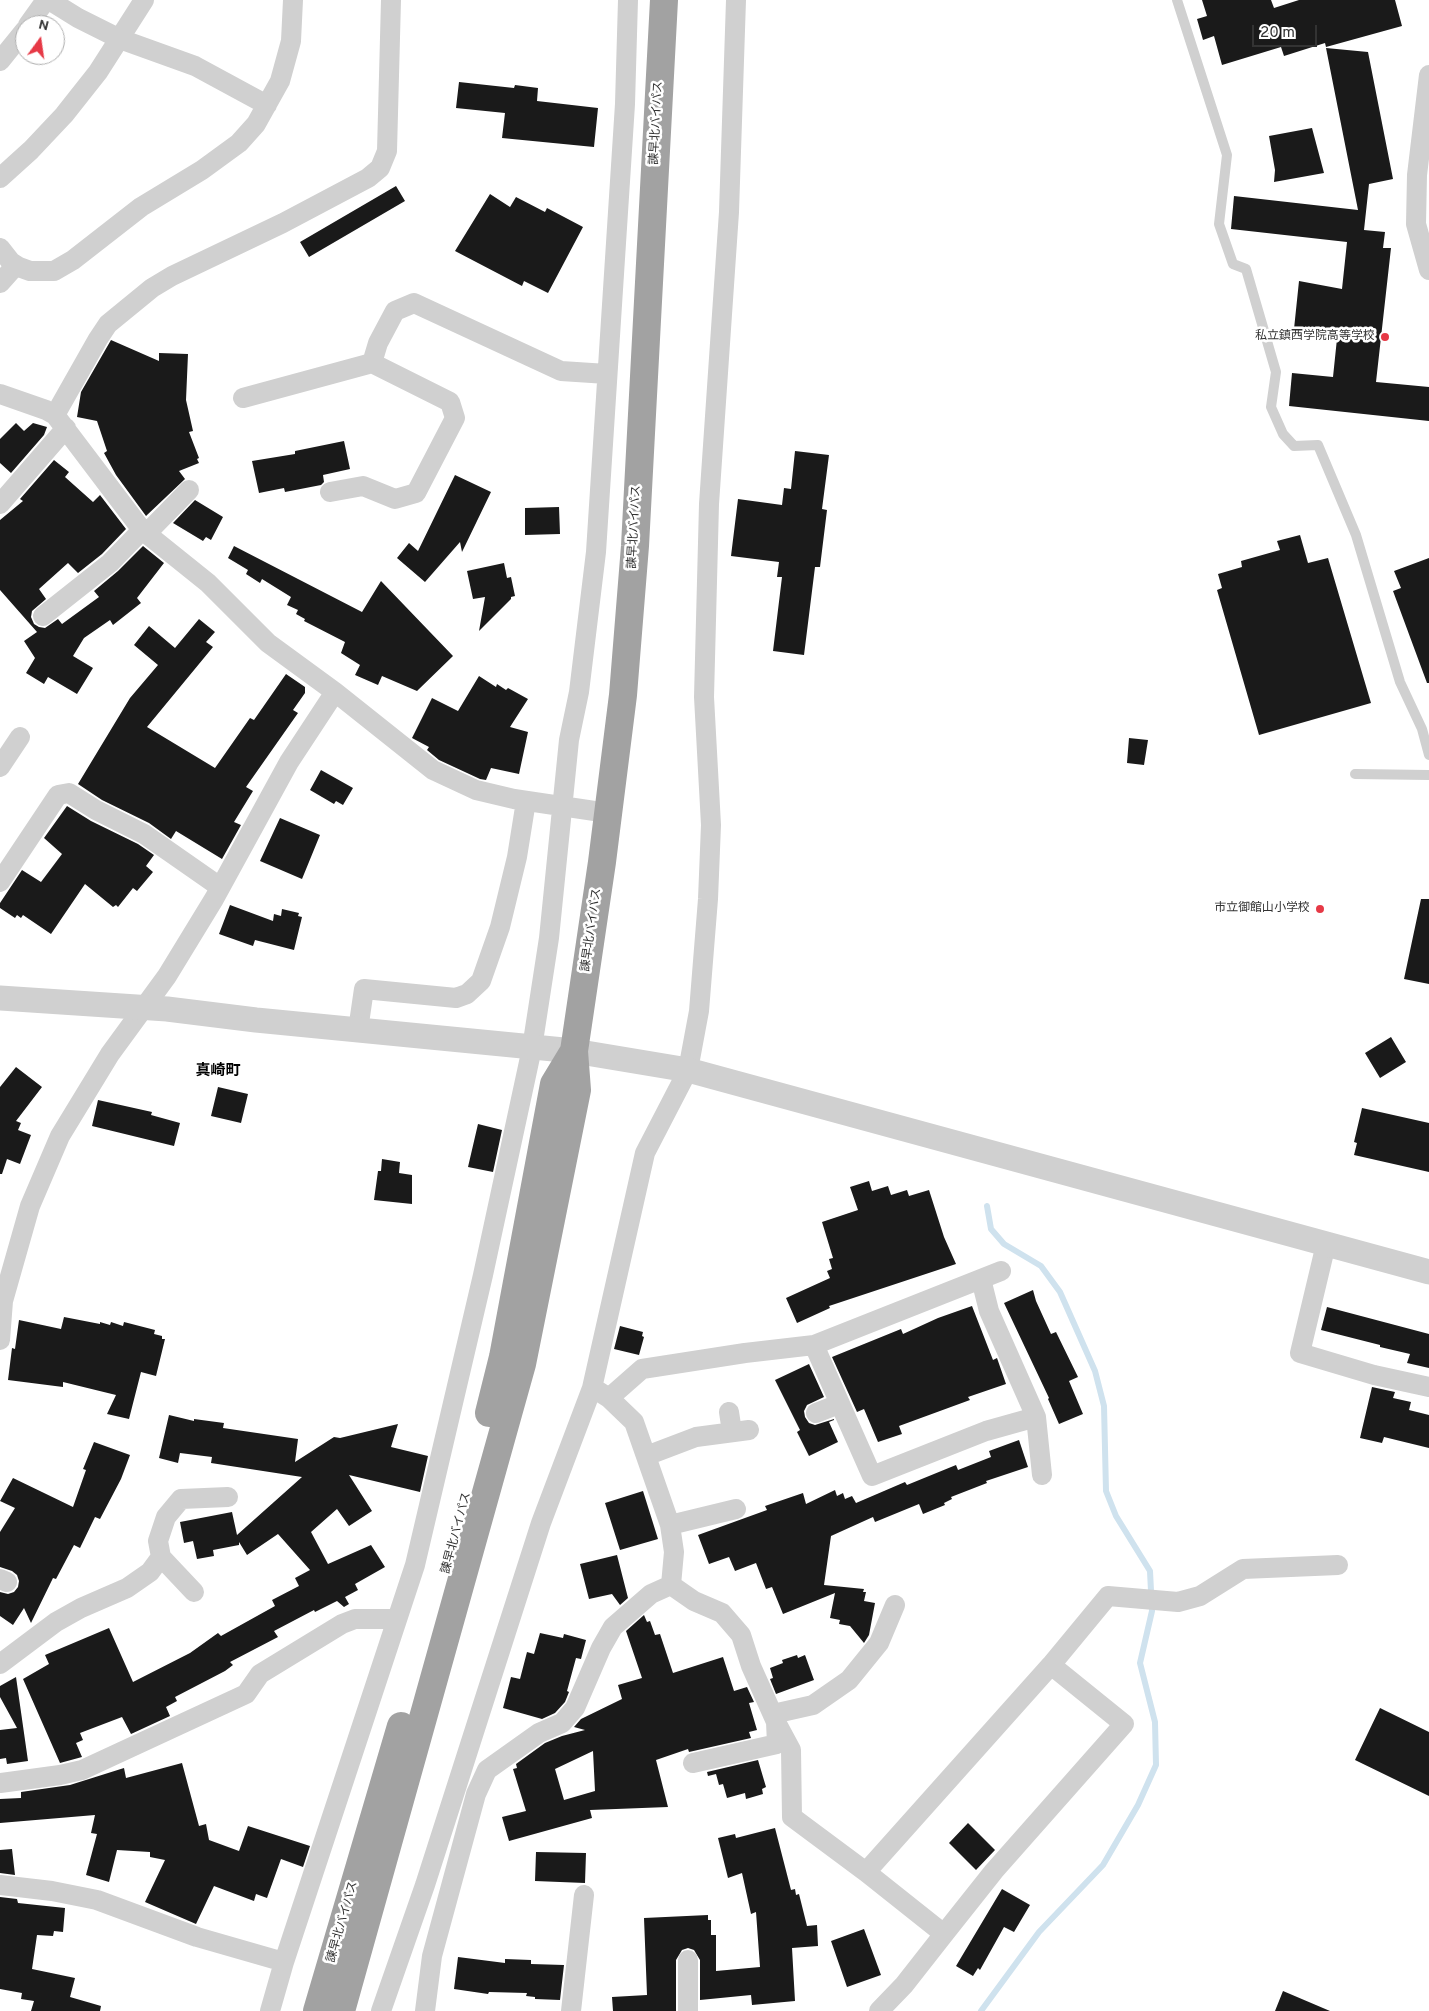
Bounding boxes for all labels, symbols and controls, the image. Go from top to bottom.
north arrow [15,15,65,65]
scale bar [1254,15,1319,47]
text: N [37,16,50,35]
text: 20 m [1260,24,1295,43]
street label: 諫早北バイパス [648,81,666,165]
place label: 私立鎮西学院高等学校 [1255,330,1375,344]
marker: 私立鎮西学院高等学校 [1379,331,1391,343]
street label: 諫早北バイパス [626,485,644,569]
street label: 諫早北バイパス [579,887,605,973]
place label: 市立御館山小学校 [1214,902,1310,916]
marker: 市立御館山小学校 [1314,903,1326,915]
district label: 真崎町 [196,1063,240,1081]
street label: 諫早北バイパス [439,1491,475,1575]
street label: 諫早北バイパス [325,1880,361,1964]

